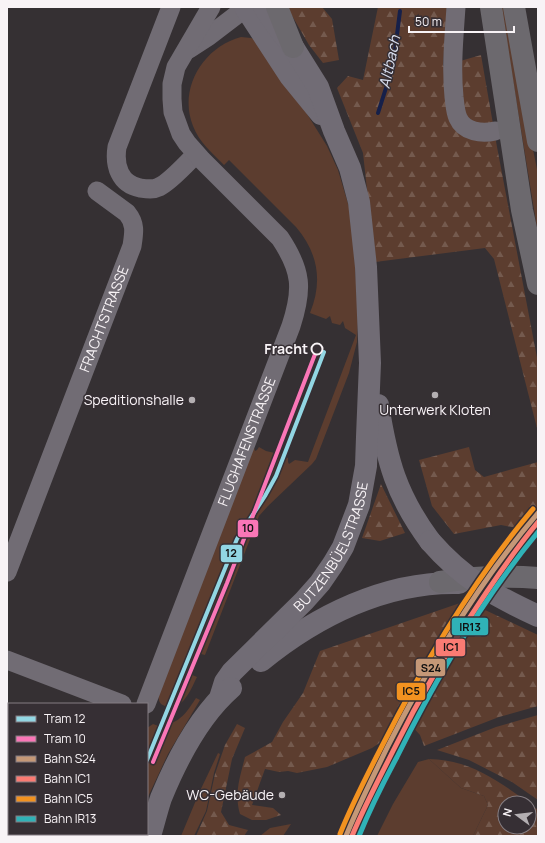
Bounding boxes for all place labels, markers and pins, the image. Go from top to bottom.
place label: Fracht [264,339,308,358]
marker: Fracht [310,342,324,356]
place label: Speditionshalle [84,390,184,409]
marker: Unterwerk Kloten [430,390,440,400]
marker: Speditionshalle [187,395,197,405]
place label: Unterwerk Kloten [379,400,491,419]
place label: WC-Gebäude [186,785,274,804]
marker: WC-Gebäude [277,790,287,800]

